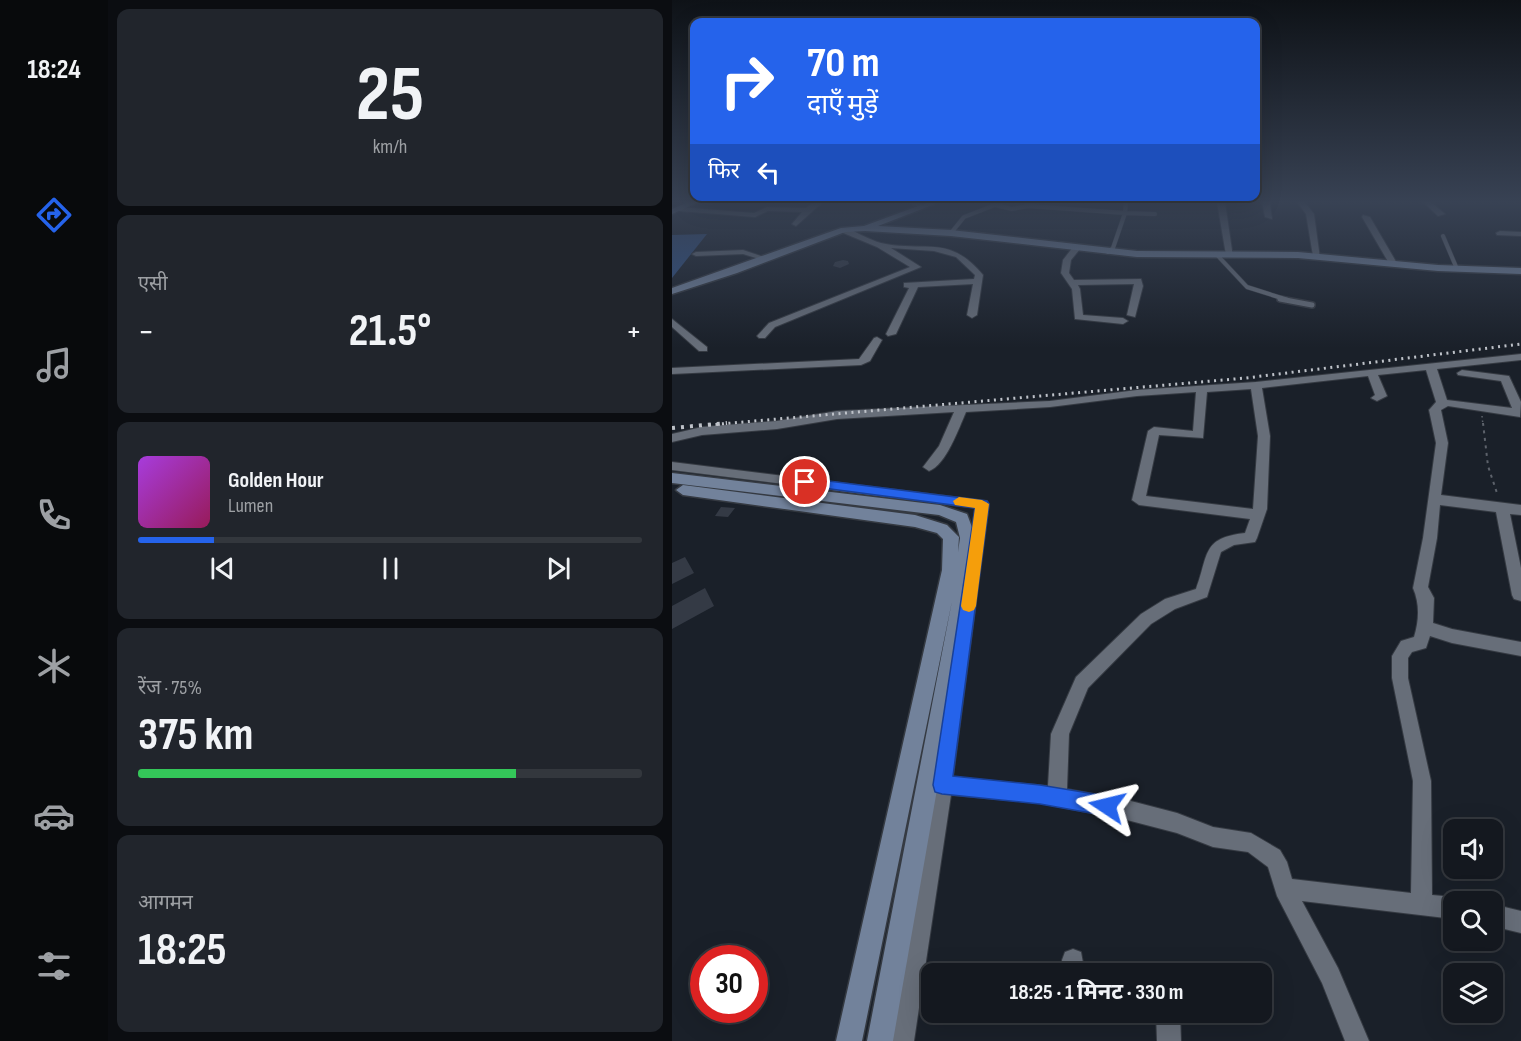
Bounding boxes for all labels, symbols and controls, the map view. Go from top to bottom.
text: 70 m [807,38,880,89]
icon: right [708,42,786,120]
text: 25 [356,49,424,142]
text: 18:24 [27,54,81,86]
text: दाएँ मुड़ें [807,89,878,121]
text: km/h [373,135,407,159]
icon: left [752,156,785,189]
text: फिर [708,158,740,185]
icon: directions [33,194,75,236]
text: एसी [138,272,168,296]
text: 21.5° [349,304,431,359]
text: − [138,312,154,352]
text: + [626,312,642,352]
icon: music [33,344,75,386]
pin [779,456,830,507]
icon: arrive [788,465,821,498]
text: Golden Hour [228,467,324,494]
icon: phone [33,494,75,536]
text: Lumen [228,494,273,518]
icon: previous [206,552,239,585]
icon: pause [374,552,407,585]
icon: next [542,552,575,585]
icon: climate [33,645,75,687]
text: रेंज · 75% [138,676,202,700]
text: 375 km [138,708,253,763]
position arrow [1075,774,1139,838]
icon: car [33,795,75,837]
map controls [1443,819,1503,1023]
button: sound [1443,819,1503,879]
text: आगमन [138,891,193,915]
button: search [1443,891,1503,951]
text: 18:25 [138,923,226,978]
icon: filters [33,945,75,987]
speed limit sign: 30 [690,945,768,1023]
button: layers [1443,963,1503,1023]
text: 18:25 · 1 मिनट · 330 m [1010,979,1183,1006]

